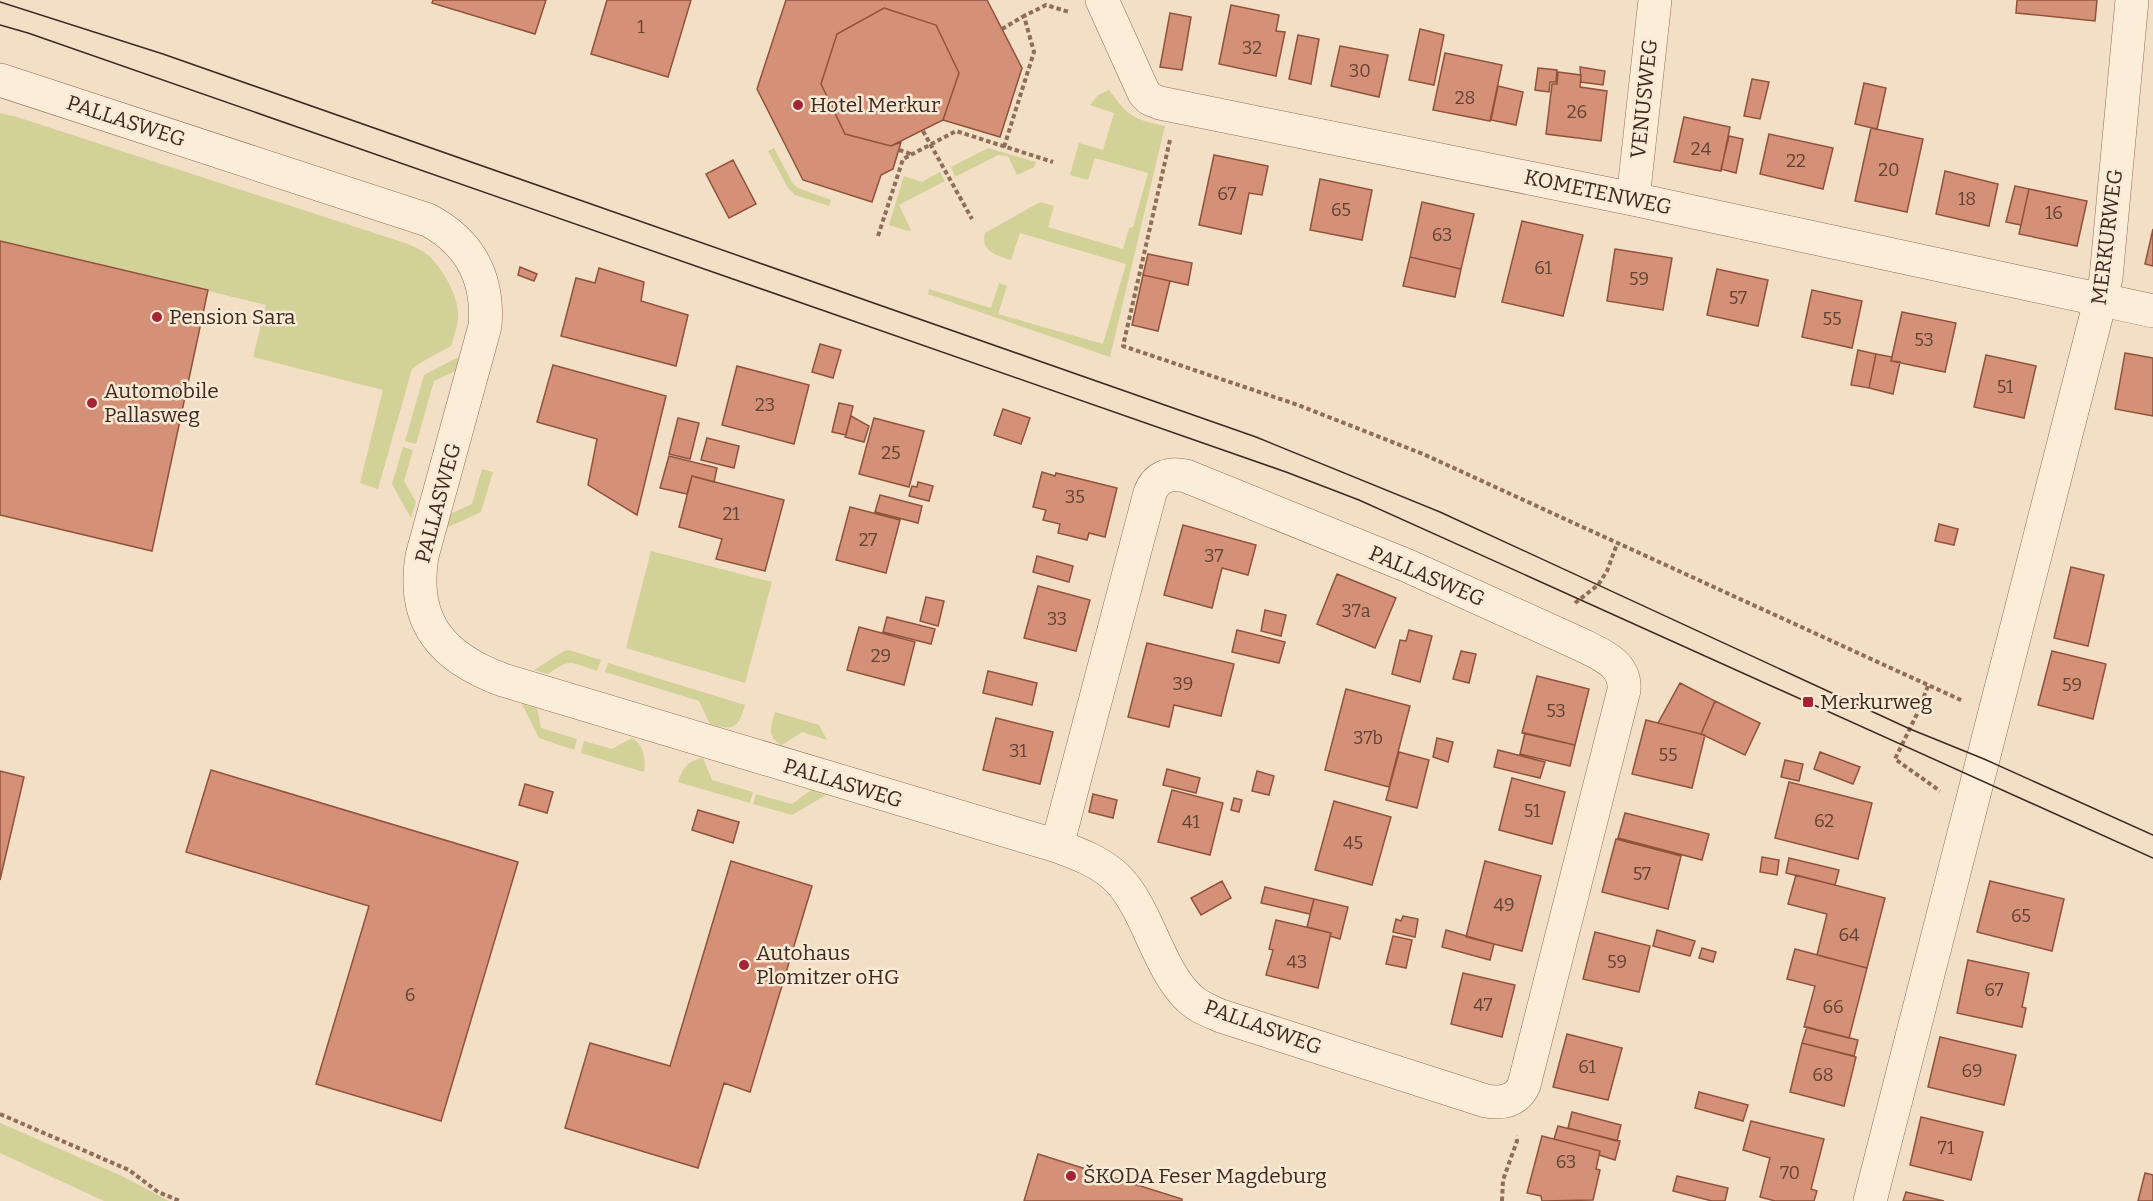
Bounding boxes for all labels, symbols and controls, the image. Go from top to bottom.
house number: 1 [637,16,645,38]
house number: 32 [1242,37,1262,59]
street label: VENUSWEG [1625,38,1663,160]
house number: 30 [1349,60,1371,82]
house number: 28 [1455,87,1475,109]
street label: PALLASWEG [63,90,189,152]
place label: Hotel Merkur [810,92,940,118]
marker: Hotel Merkur [791,98,805,112]
house number: 26 [1567,101,1587,123]
house number: 24 [1691,138,1712,160]
house number: 22 [1786,150,1806,172]
house number: 20 [1878,159,1900,181]
street label: KOMETENWEG [1522,164,1674,220]
street label: MERKURWEG [2086,168,2128,306]
house number: 67 [1217,183,1237,205]
house number: 18 [1958,188,1976,210]
house number: 65 [1331,199,1351,221]
house number: 16 [2045,202,2063,224]
house number: 63 [1432,224,1452,246]
house number: 61 [1534,257,1553,279]
house number: 59 [1629,268,1649,290]
house number: 57 [1729,287,1747,309]
place label: Pension Sara [169,304,296,330]
house number: 55 [1822,308,1842,330]
marker: Pension Sara [150,310,164,324]
house number: 53 [1914,329,1934,351]
house number: 51 [1997,376,2014,398]
place label: Automobile Pallasweg [104,378,219,428]
house number: 23 [755,394,775,416]
marker: Automobile Pallasweg [85,396,99,410]
street label: PALLASWEG [409,440,467,566]
house number: 25 [881,442,901,464]
house number: 35 [1065,486,1085,508]
house number: 21 [722,503,740,525]
house number: 27 [859,529,877,551]
street label: PALLASWEG [1365,540,1489,612]
house number: 37 [1204,545,1224,567]
house number: 37a [1341,600,1371,622]
house number: 33 [1047,608,1067,630]
house number: 29 [871,645,891,667]
house number: 39 [1173,673,1193,695]
house number: 59 [2062,674,2082,696]
place label: Merkurweg [1820,689,1933,715]
marker: Merkurweg [1801,695,1815,709]
house number: 53 [1546,700,1566,722]
house number: 37b [1353,727,1383,749]
house number: 31 [1009,740,1027,762]
house number: 55 [1658,744,1678,766]
street label: PALLASWEG [780,753,906,813]
house number: 51 [1524,800,1541,822]
house number: 62 [1814,810,1834,832]
house number: 41 [1182,811,1201,833]
house number: 45 [1343,832,1363,854]
house number: 57 [1633,863,1651,885]
house number: 49 [1493,894,1515,916]
house number: 65 [2011,905,2031,927]
house number: 64 [1838,924,1860,946]
place label: Autohaus Plomitzer oHG [756,940,900,990]
house number: 43 [1287,951,1307,973]
house number: 59 [1607,951,1627,973]
marker: Autohaus Plomitzer oHG [737,958,751,972]
house number: 67 [1984,979,2004,1001]
house number: 6 [405,984,415,1006]
street label: PALLASWEG [1201,994,1325,1060]
house number: 47 [1473,994,1493,1016]
house number: 66 [1822,996,1844,1018]
house number: 61 [1578,1056,1597,1078]
house number: 69 [1961,1060,1983,1082]
house number: 68 [1812,1064,1834,1086]
house number: 71 [1938,1137,1955,1159]
house number: 63 [1556,1151,1576,1173]
house number: 70 [1780,1162,1800,1184]
place label: ŠKODA Feser Magdeburg [1083,1163,1327,1189]
marker: ŠKODA Feser Magdeburg [1064,1169,1078,1183]

